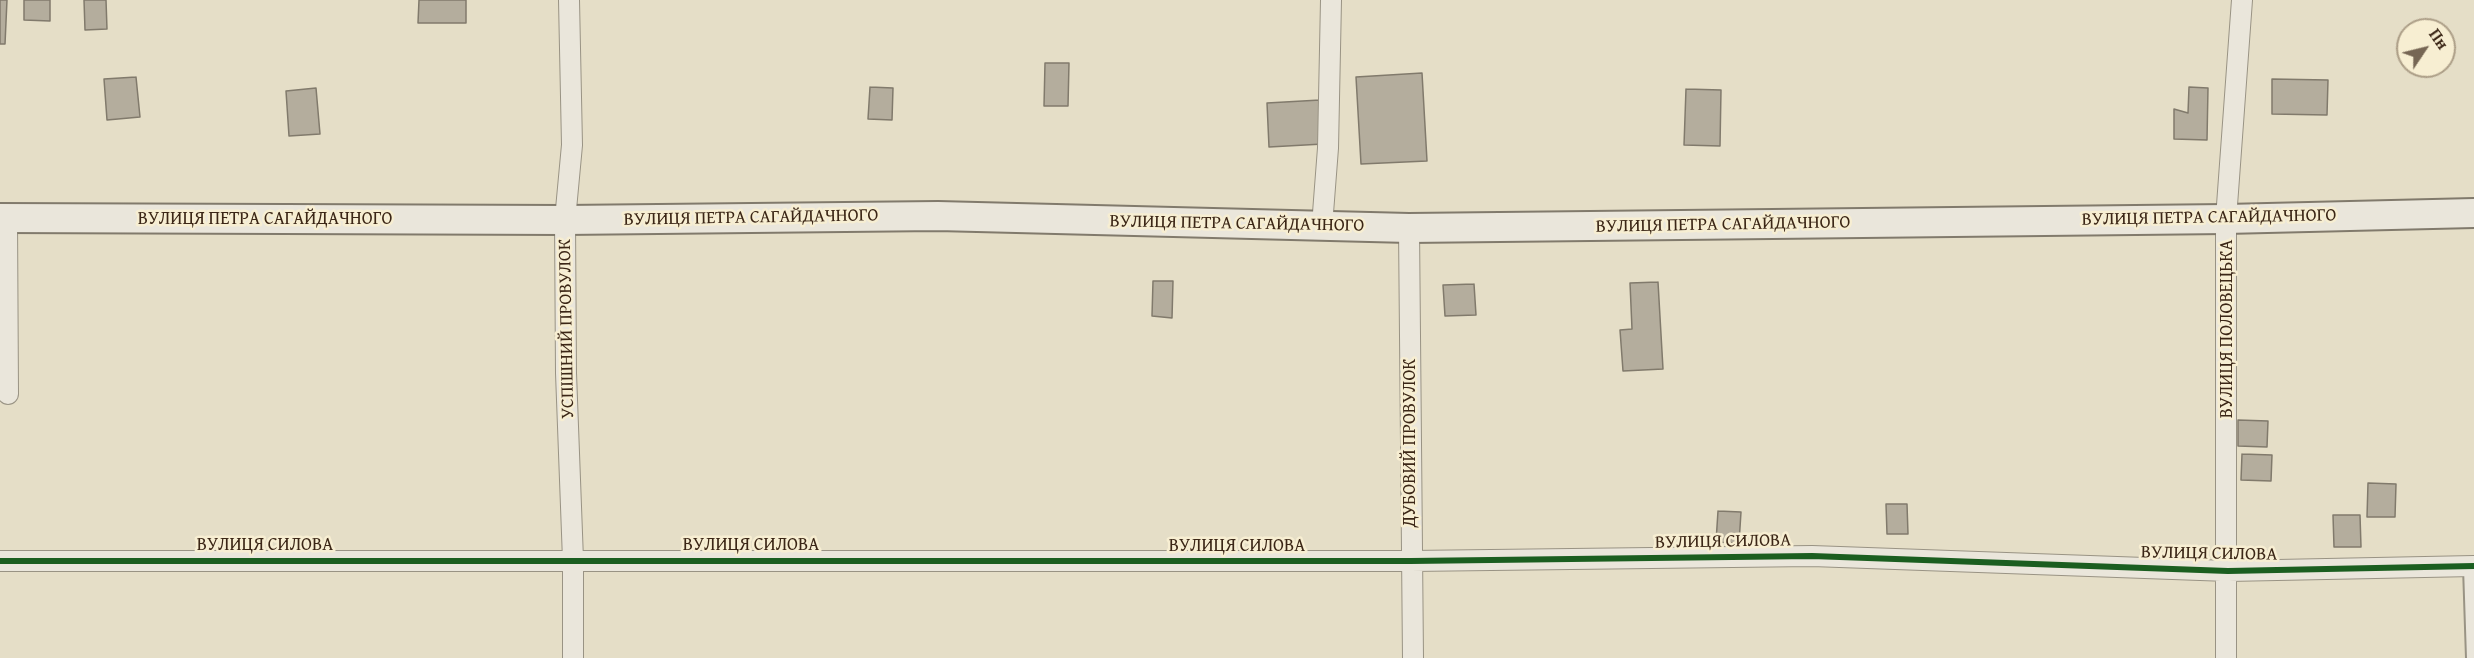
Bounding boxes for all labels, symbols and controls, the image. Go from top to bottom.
north arrow [2396,18,2456,78]
text: Пн [2423,24,2455,54]
street label: ВУЛИЦЯ ПЕТРА САГАЙДАЧНОГО [624,205,878,231]
street label: ВУЛИЦЯ ПЕТРА САГАЙДАЧНОГО [2082,205,2336,231]
street label: ВУЛИЦЯ ПЕТРА САГАЙДАЧНОГО [138,208,392,230]
street label: ВУЛИЦЯ ПЕТРА САГАЙДАЧНОГО [1110,211,1364,237]
street label: ВУЛИЦЯ ПЕТРА САГАЙДАЧНОГО [1596,212,1850,238]
street label: УСПІШНИЙ ПРОВУЛОК [555,239,579,419]
street label: ВУЛИЦЯ ПОЛОВЕЦЬКА [2216,240,2238,418]
street label: ДУБОВИЙ ПРОВУЛОК [1399,359,1421,527]
street label: ВУЛИЦЯ СИЛОВА [1655,530,1791,554]
street label: ВУЛИЦЯ СИЛОВА [197,534,333,556]
street label: ВУЛИЦЯ СИЛОВА [683,534,819,556]
street label: ВУЛИЦЯ СИЛОВА [1169,535,1305,557]
street label: ВУЛИЦЯ СИЛОВА [2141,542,2277,566]

